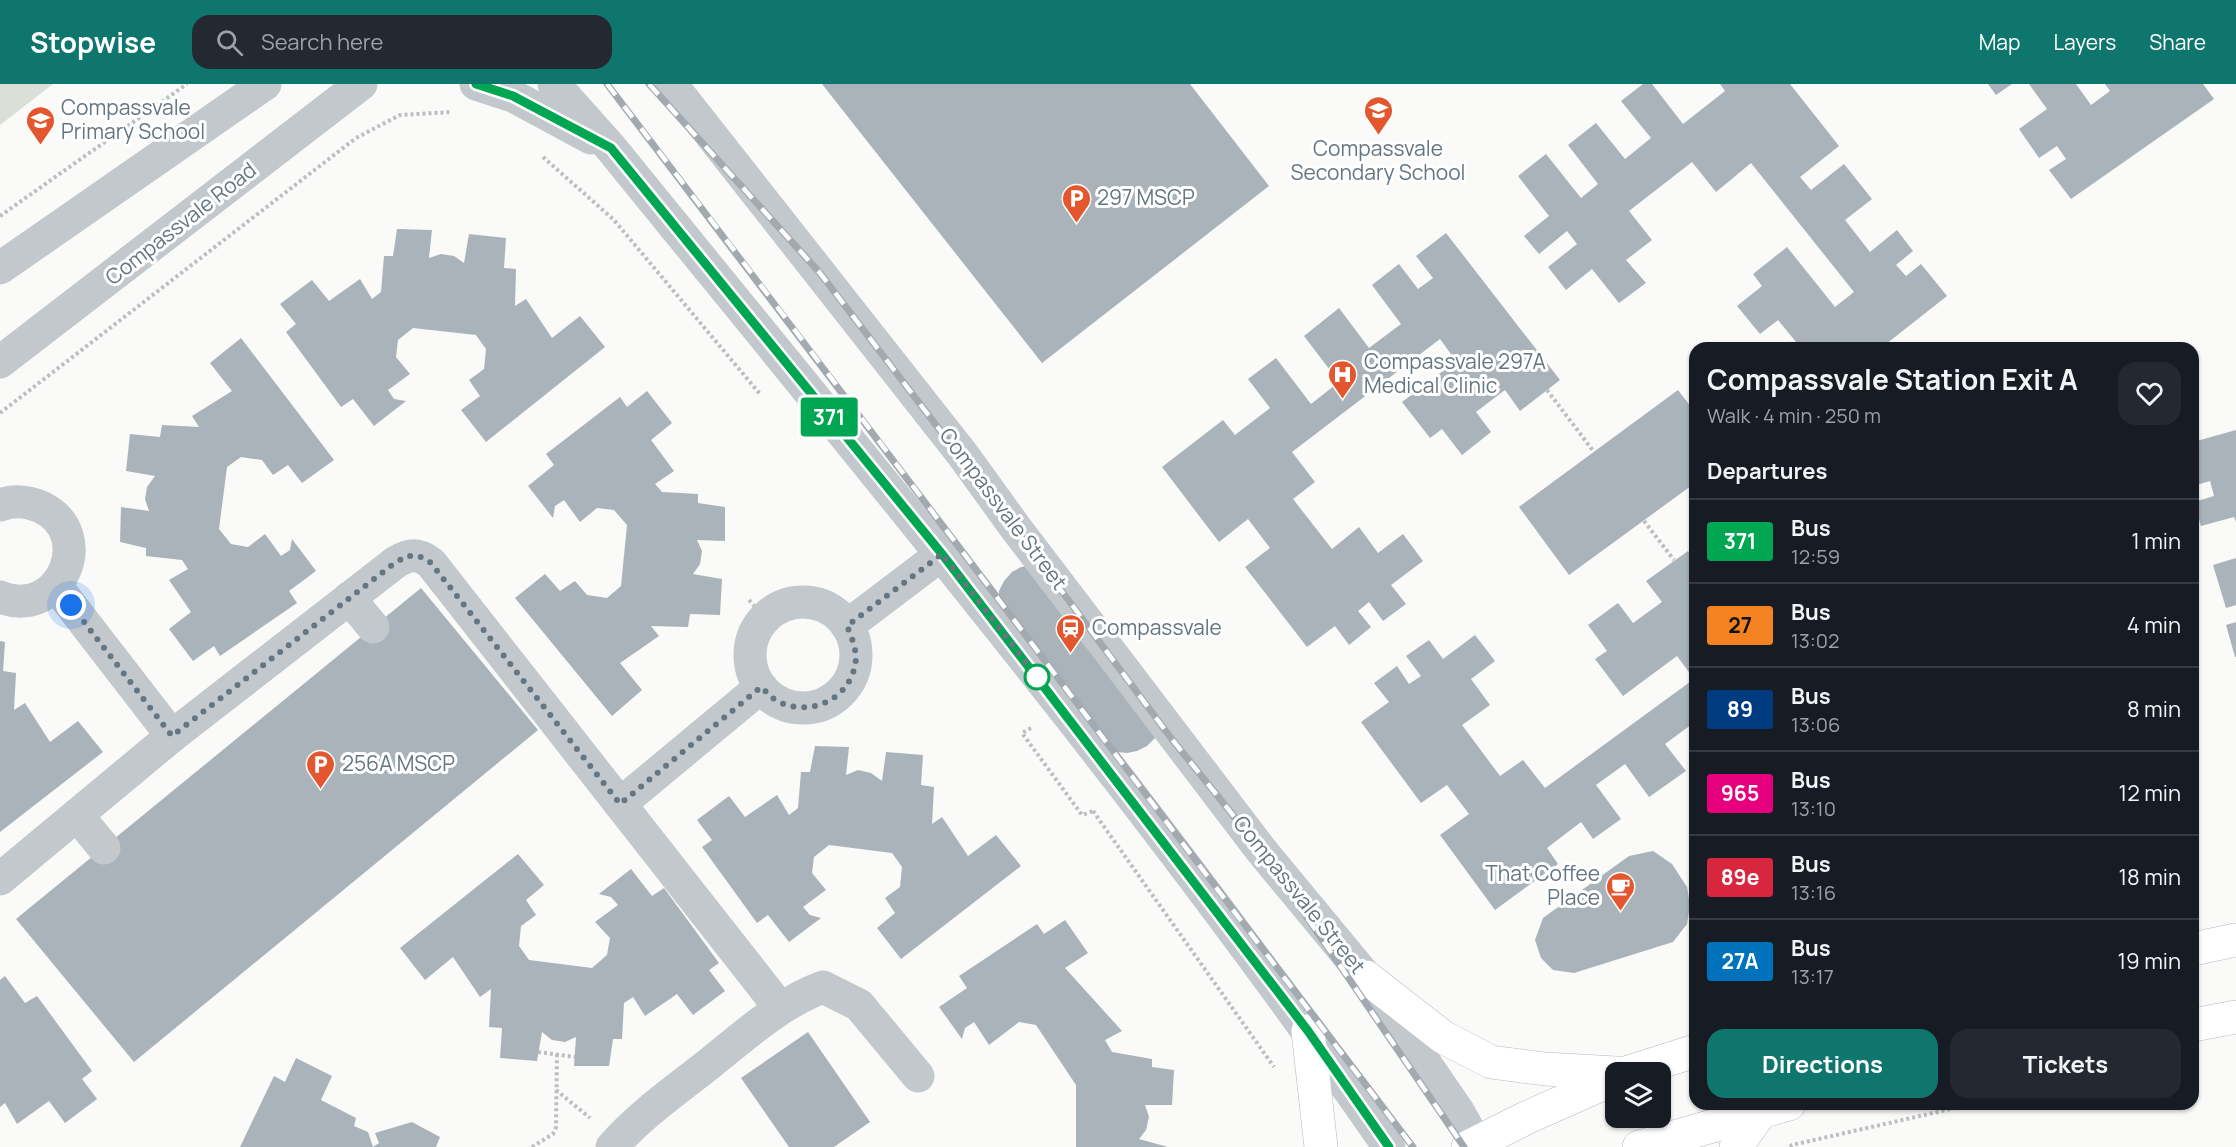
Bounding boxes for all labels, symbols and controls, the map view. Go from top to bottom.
search box [192,15,612,69]
text: Stopwise [30,23,156,61]
icon: search [213,26,246,59]
text: Search here [261,27,383,57]
text: Map [1979,28,2020,56]
text: Layers [2053,28,2116,56]
text: Share [2149,28,2206,56]
place label: Compassvale Primary School [61,93,205,145]
school or university icon: Compassvale Secondary School [1362,94,1394,136]
school or university icon: Compassvale Primary School [24,104,56,146]
place label: Compassvale Secondary School [1291,134,1465,186]
street label: Compassvale Road [99,156,261,291]
parking icon: 297 MSCP [1060,182,1092,224]
place label: 297 MSCP [1097,183,1195,211]
place label: Compassvale 297A Medical Clinic [1364,347,1546,399]
hospital icon: Compassvale 297A Medical Clinic [1327,358,1359,400]
text: Compassvale Station Exit A [1707,360,2078,398]
button: heart [2118,362,2181,425]
line badge: 371 [794,398,864,436]
text: Walk · 4 min · 250 m [1707,402,1881,429]
text: 371 [813,403,845,431]
street label: Compassvale Street [934,422,1074,595]
text: Departures [1707,456,1827,486]
text: Bus [1791,513,1831,543]
text: 1 min [2131,526,2181,556]
text: 371 [1724,527,1756,555]
text: 12:59 [1791,543,1840,570]
your location [56,590,86,620]
text: Bus [1791,597,1831,627]
text: 4 min [2127,610,2181,640]
text: 27 [1728,611,1752,639]
station icon: Compassvale [1055,612,1087,654]
place label: Compassvale [1092,613,1222,641]
text: 13:02 [1791,627,1839,654]
unlabelled marker [1024,664,1050,690]
text: Bus [1791,681,1831,711]
text: 8 min [2127,694,2181,724]
text: 89 [1727,695,1753,723]
text: 13:06 [1791,711,1840,738]
parking icon: 256A MSCP [305,748,337,790]
place label: 256A MSCP [342,749,455,777]
text: Bus [1791,765,1831,795]
text: 12 min [2119,778,2181,808]
text: 965 [1721,779,1759,807]
text: 13:10 [1791,795,1836,822]
street label: Compassvale Street [1227,809,1372,979]
text: Bus [1791,849,1831,879]
place label: That Coffee Place [1485,859,1600,911]
text: 18 min [2118,862,2181,892]
text: 89e [1721,863,1759,891]
cafe icon: That Coffee Place [1605,870,1637,912]
text: 13:16 [1791,879,1836,906]
text: Bus [1791,933,1831,963]
text: 19 min [2118,946,2181,976]
text: 27A [1722,947,1758,975]
text: 13:17 [1791,963,1834,990]
button: Directions [1707,1029,1938,1098]
button: Tickets [1950,1029,2181,1098]
map controls [1605,1062,1671,1128]
button: layers [1605,1062,1671,1128]

